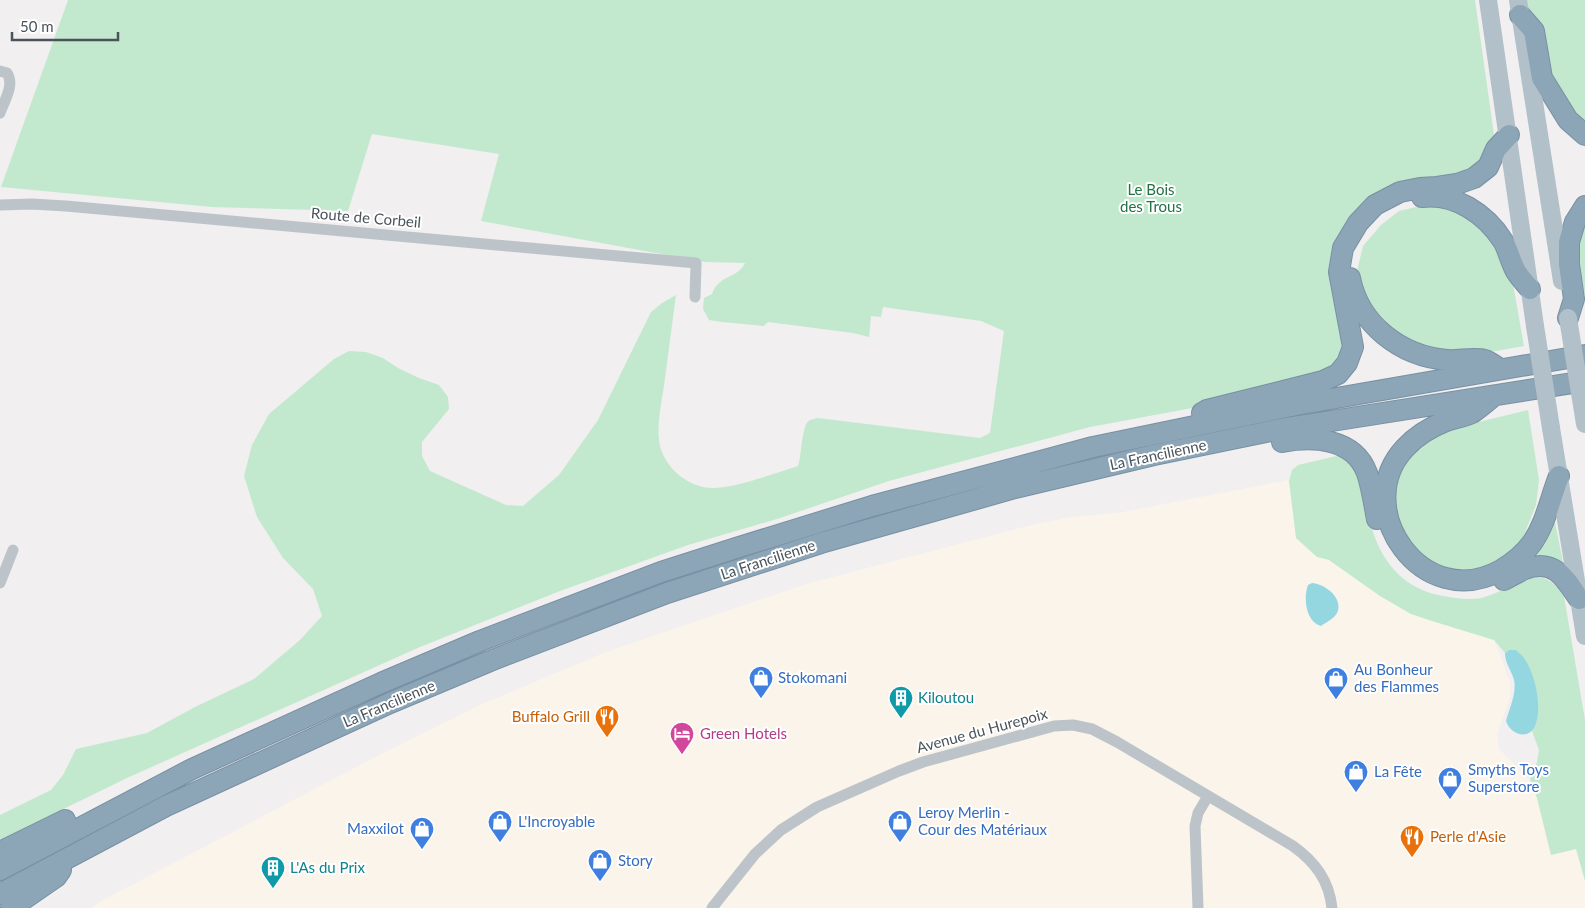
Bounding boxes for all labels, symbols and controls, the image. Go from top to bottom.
scale bar [12,10,119,42]
text: 50 m [20,17,54,35]
park label: Le Bois des Trous [1120,180,1182,215]
street label: Route de Corbeil [310,203,422,231]
street label: La Francilienne [1108,435,1208,473]
street label: La Francilienne [718,535,817,583]
place label: Au Bonheur des Flammes [1354,660,1439,695]
shop icon: Stokomani [748,665,774,699]
shop icon: Au Bonheur des Flammes [1323,666,1349,700]
place label: Stokomani [778,668,847,686]
street label: La Francilienne [340,676,438,731]
building icon: Kiloutou [888,685,914,719]
place label: Kiloutou [918,688,974,706]
restaurant icon: Buffalo Grill [594,704,620,738]
street label: Avenue du Hurepoix [914,704,1050,756]
place label: Buffalo Grill [512,707,590,725]
hotel icon: Green Hotels [669,721,695,755]
place label: Green Hotels [700,724,787,742]
shop icon: La Fête [1343,759,1369,793]
place label: Smyths Toys Superstore [1468,760,1549,795]
place label: La Fête [1374,762,1422,780]
shop icon: Smyths Toys Superstore [1437,766,1463,800]
place label: Leroy Merlin - Cour des Matériaux [918,803,1048,838]
shop icon: L'Incroyable [487,809,513,843]
shop icon: Leroy Merlin - Cour des Matériaux [887,809,913,843]
place label: L'Incroyable [518,812,595,830]
shop icon: Maxxilot [409,816,435,850]
place label: Maxxilot [347,819,405,837]
restaurant icon: Perle d'Asie [1399,824,1425,858]
place label: Perle d'Asie [1430,827,1506,845]
shop icon: Story [587,848,613,882]
place label: Story [618,851,653,869]
building icon: L'As du Prix [260,855,286,889]
place label: L'As du Prix [290,858,365,876]

